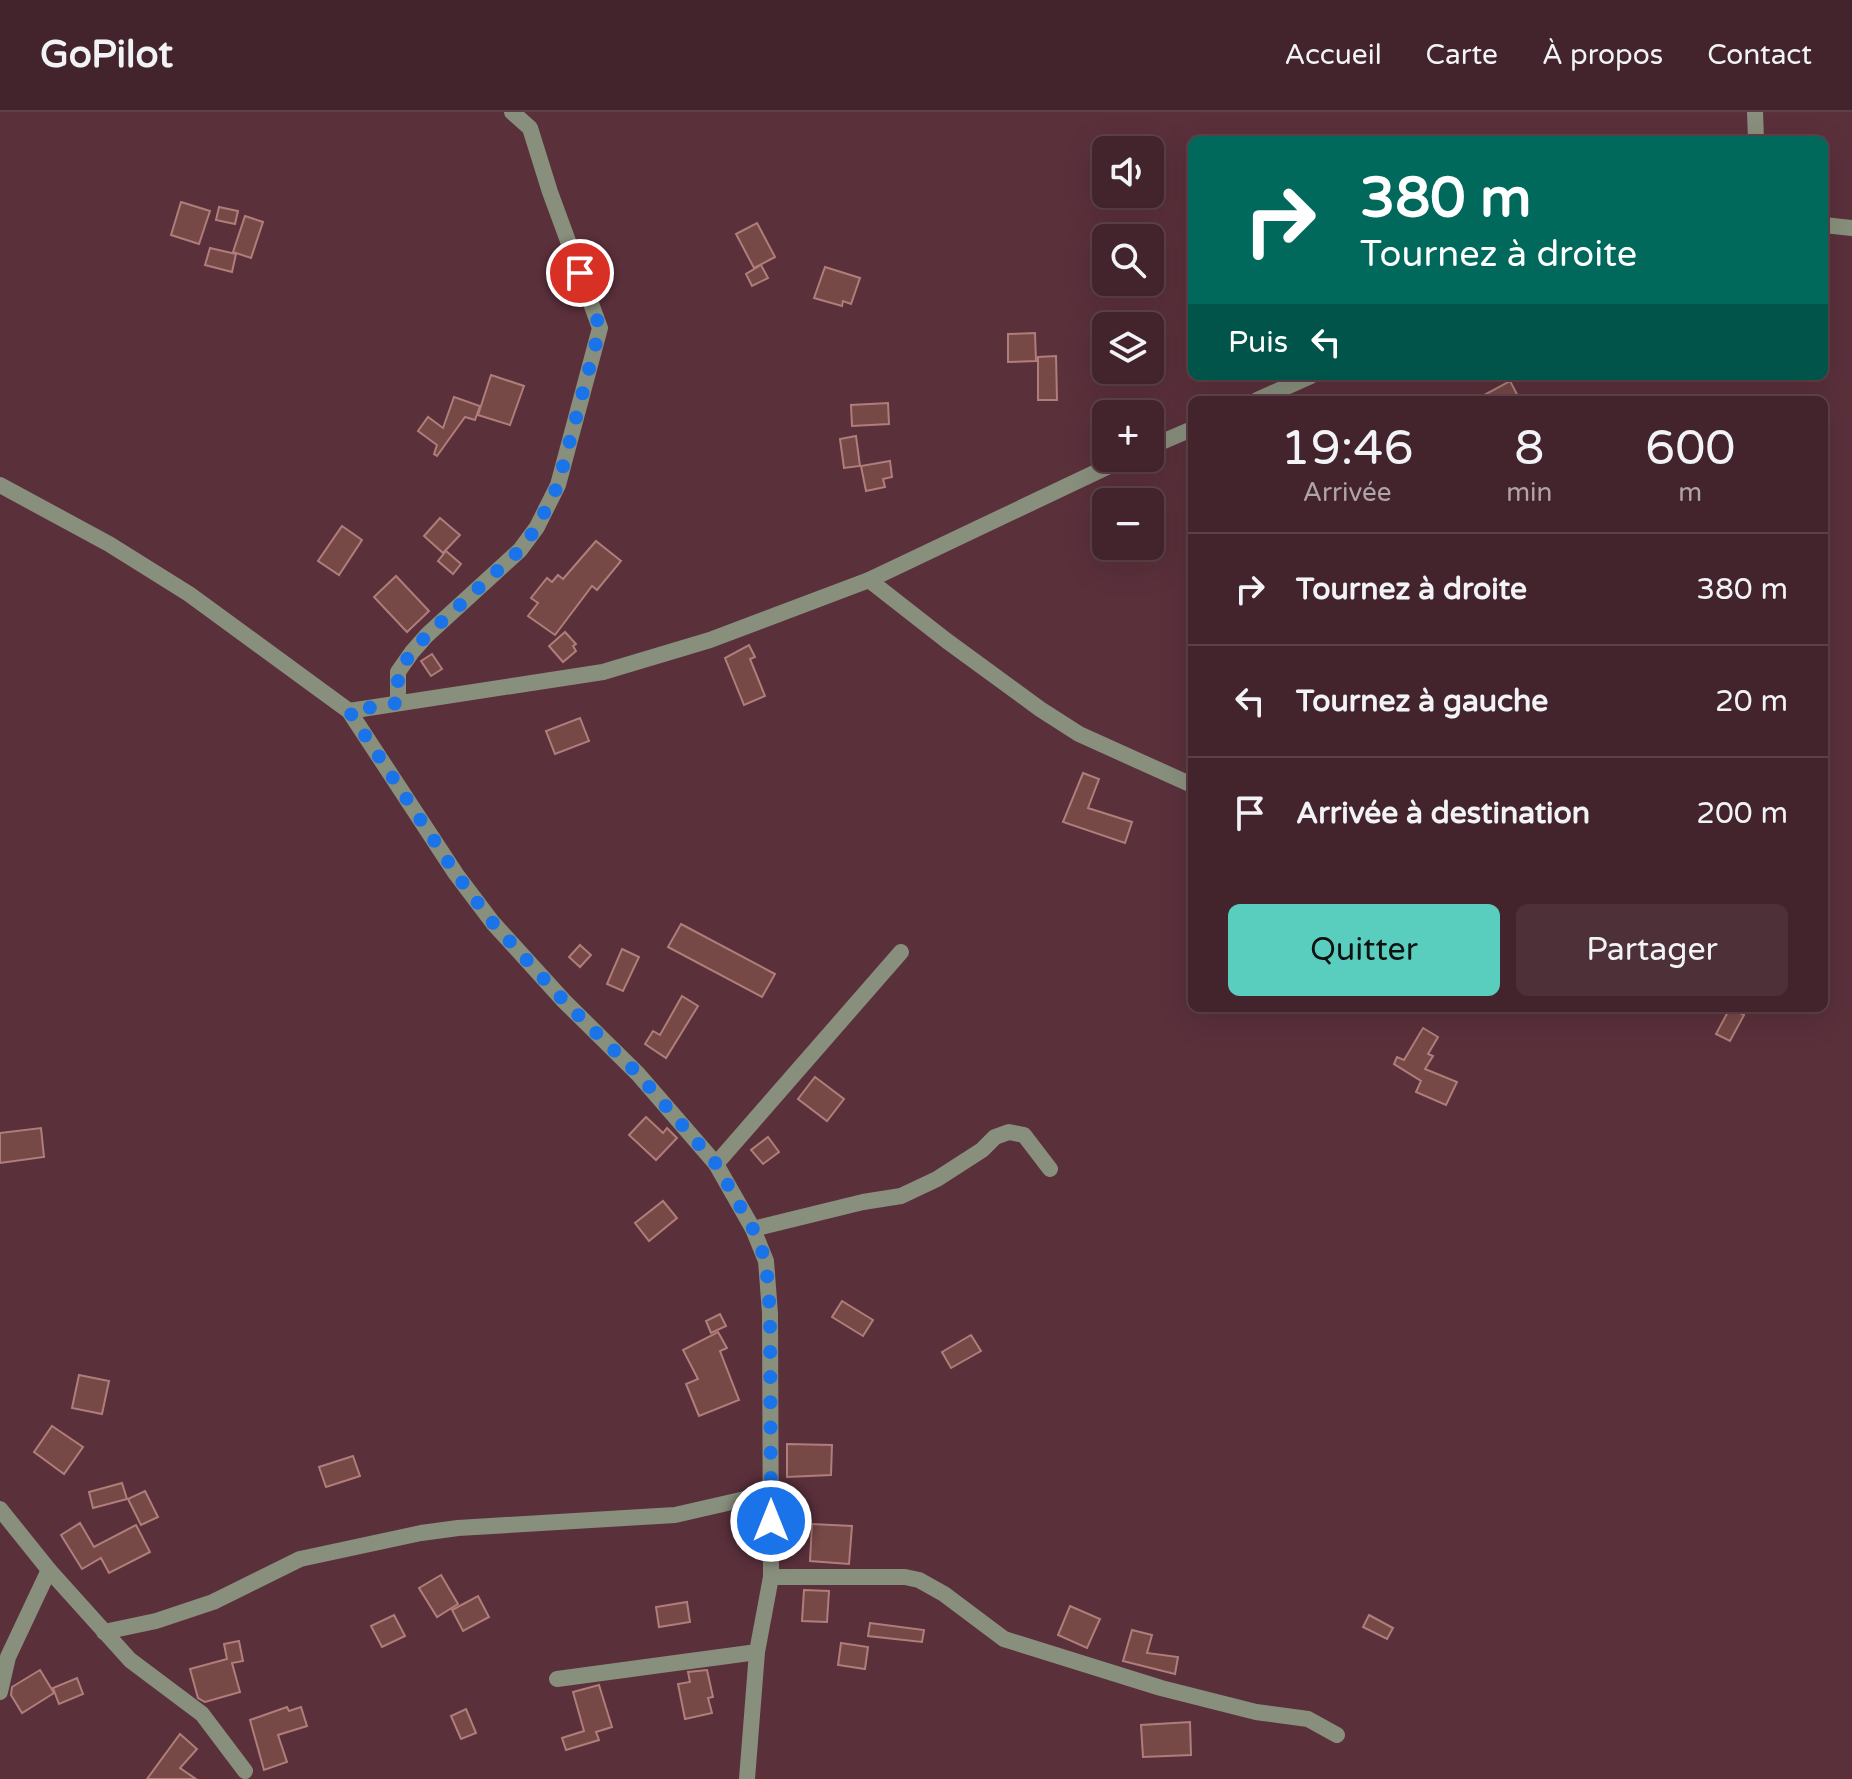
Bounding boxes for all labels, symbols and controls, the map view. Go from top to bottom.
text: GoPilot [40,32,173,78]
text: Accueil [1284,38,1382,72]
text: Carte [1426,38,1498,72]
text: À propos [1542,38,1663,72]
text: Contact [1707,38,1812,72]
map controls [1092,136,1164,560]
button: sound [1092,136,1164,208]
text: 380 m [1360,165,1531,232]
icon: right [1228,168,1332,272]
button: search [1092,224,1164,296]
text: Tournez à droite [1360,233,1637,276]
pin [546,239,614,307]
icon: arrive [558,251,602,295]
button: layers [1092,312,1164,384]
icon: left [1304,320,1348,364]
text: Puis [1228,324,1288,361]
button: + [1092,400,1164,472]
text: 19:46 [1281,420,1414,478]
text: 8 [1514,420,1544,478]
text: 600 [1645,420,1735,478]
text: Arrivée [1303,477,1391,508]
text: min [1506,477,1552,508]
text: m [1678,477,1702,508]
button: − [1092,488,1164,560]
icon: right [1228,567,1272,611]
text: Tournez à droite [1296,571,1527,608]
text: 380 m [1696,571,1788,608]
icon: left [1228,679,1272,723]
text: Tournez à gauche [1296,683,1548,720]
text: 20 m [1715,683,1788,720]
icon: arrive [1228,791,1272,835]
text: Arrivée à destination [1296,795,1590,832]
text: 200 m [1696,795,1788,832]
button: Quitter [1228,904,1500,996]
button: Partager [1516,904,1788,996]
position arrow [729,1479,813,1563]

